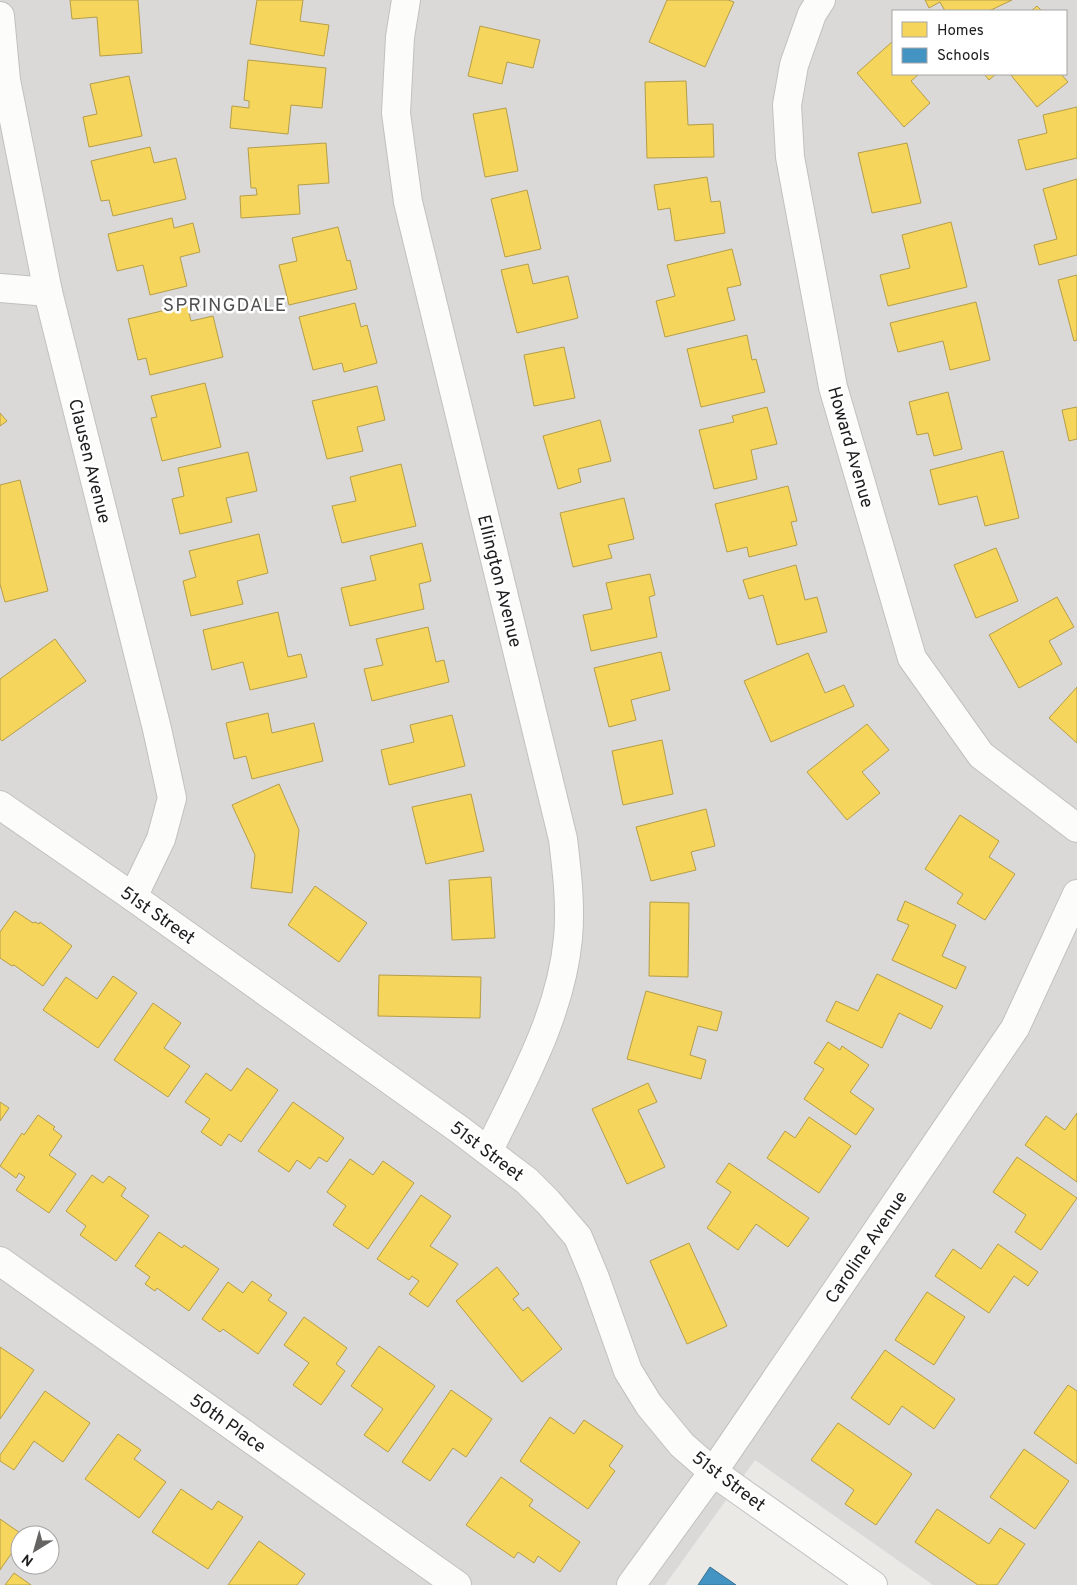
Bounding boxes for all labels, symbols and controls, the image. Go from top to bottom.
legend [892,10,1067,75]
text: Homes [937,22,984,41]
text: Schools [937,47,990,66]
district label: SPRINGDALE [163,294,287,318]
street label: Howard Avenue [821,384,878,511]
street label: Clausen Avenue [62,397,115,526]
street label: Ellington Avenue [471,513,526,650]
street label: 51st Street [115,882,199,950]
street label: 51st Street [445,1117,528,1187]
street label: Caroline Avenue [821,1187,913,1309]
street label: 50th Place [184,1390,270,1459]
street label: 51st Street [687,1447,770,1517]
north arrow [10,1525,60,1575]
text: N [19,1549,37,1569]

